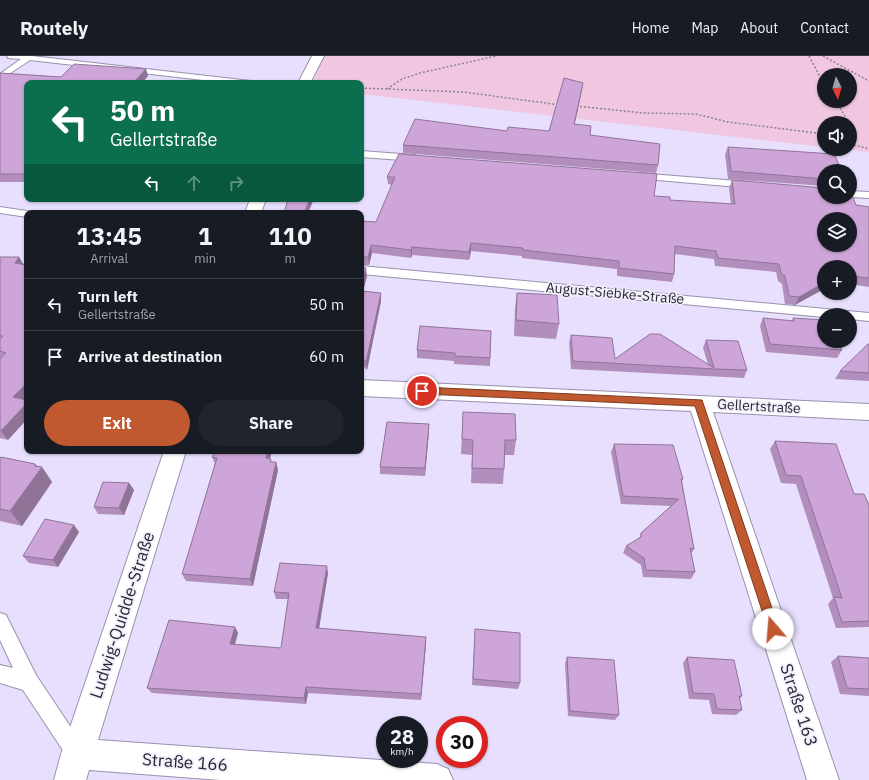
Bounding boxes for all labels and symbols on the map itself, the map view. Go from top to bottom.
north arrow [817,68,857,108]
street label: August-Siebke-Straße [545,278,685,308]
pin [405,374,439,408]
street label: Gellertstraße [717,395,802,417]
street label: Ludwig-Quidde-Straße [85,529,159,701]
position arrow [752,608,794,650]
street label: Straße 163 [775,661,823,749]
speed limit sign: 30 [436,716,488,768]
street label: Straße 166 [141,748,229,776]

